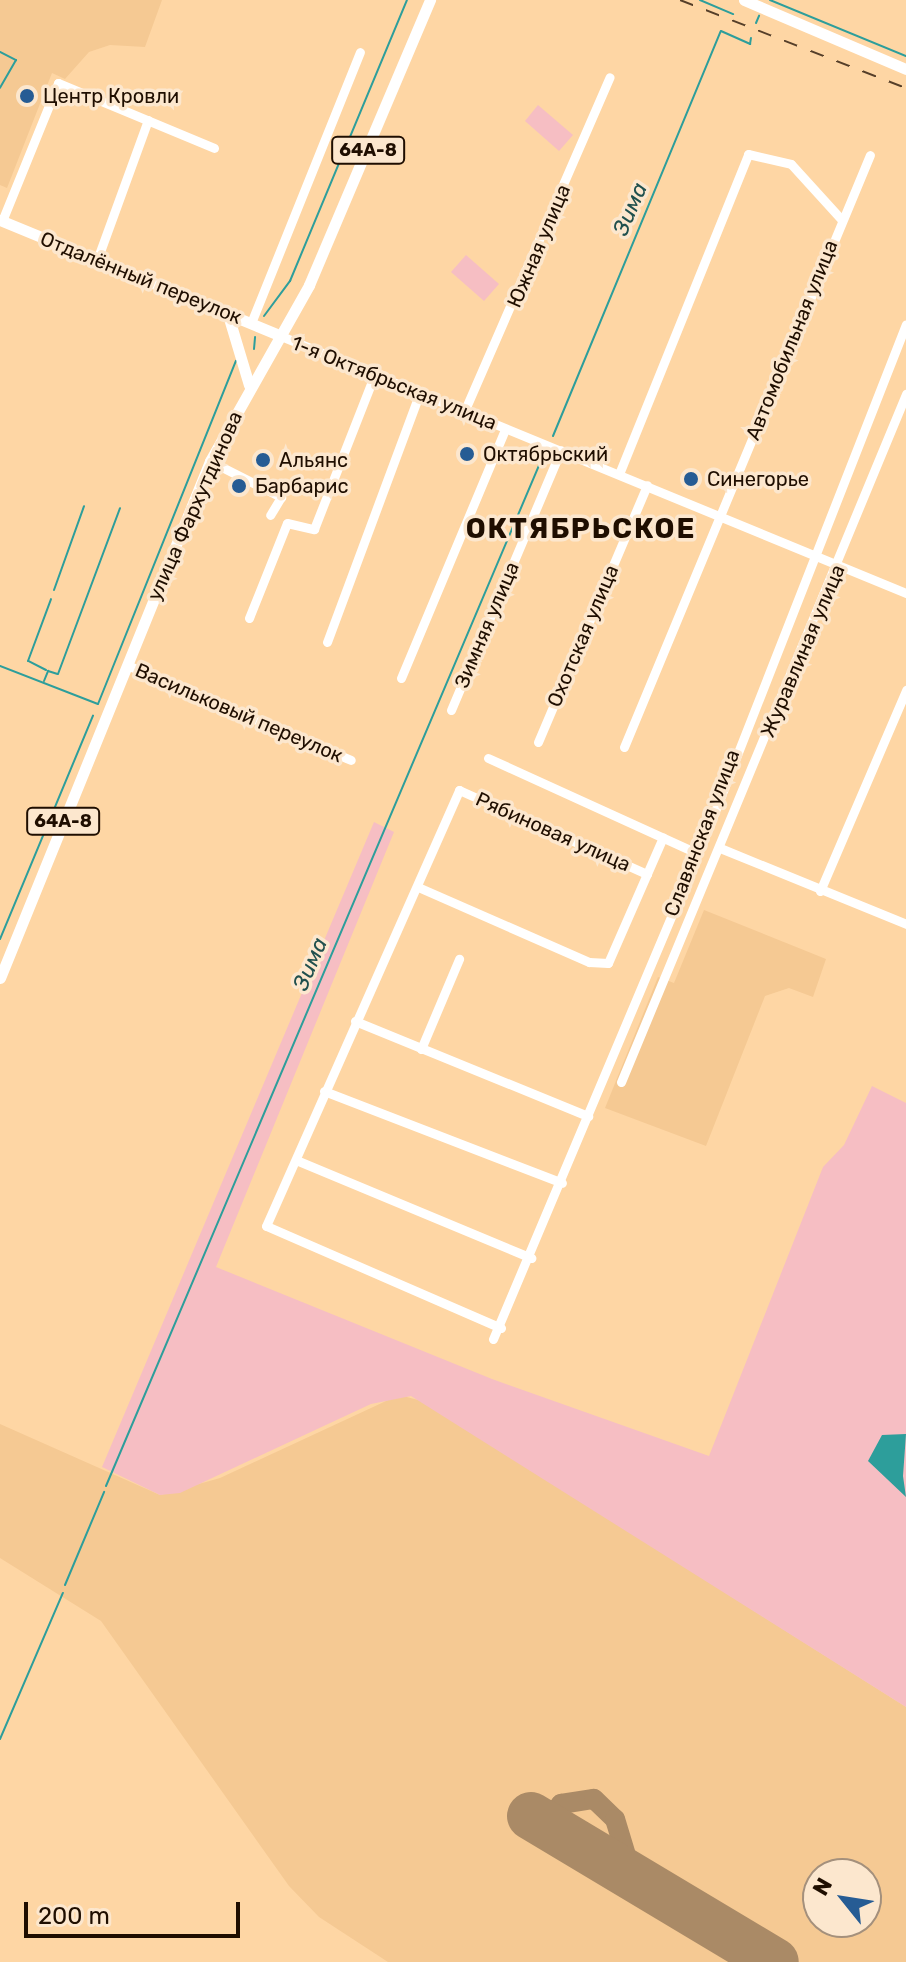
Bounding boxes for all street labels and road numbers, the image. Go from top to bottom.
road number: 64А-8 [330,136,406,164]
street label: Южная улица [502,181,576,311]
street label: Отдалённый переулок [37,227,245,329]
street label: Автомобильная улица [741,237,843,443]
street label: 1-я Октябрьская улица [288,331,500,435]
street label: улица Фархутдинова [142,408,248,604]
street label: Зимняя улица [450,558,524,692]
street label: Охотская улица [542,561,624,711]
street label: Журавлиная улица [756,561,850,741]
street label: Васильковый переулок [132,658,346,768]
street label: Славянская улица [659,746,745,920]
street label: Рябиновая улица [472,787,634,877]
road number: 64А-8 [25,807,101,835]

